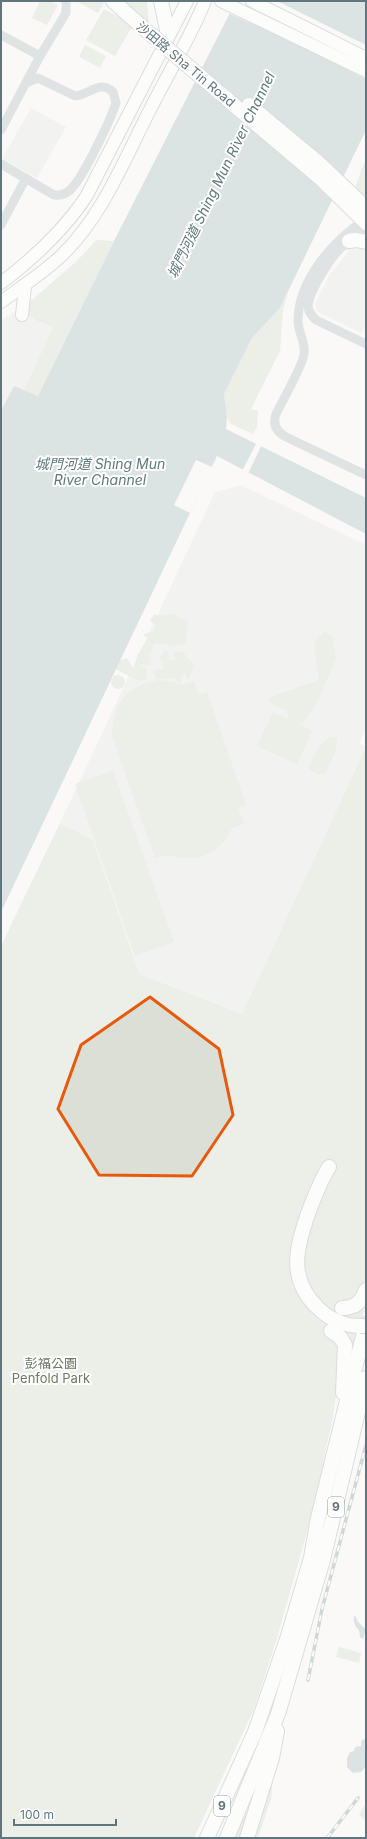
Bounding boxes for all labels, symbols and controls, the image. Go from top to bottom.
street label: 沙田路 Sha Tin Road [133,18,239,110]
water label: 城門河道 Shing Mun River Channel [163,69,278,280]
water label: 城門河道 Shing Mun River Channel [35,455,165,488]
park label: 彭福公園 Penfold Park [12,1355,90,1386]
road number: 9 [328,1497,344,1517]
road number: 9 [214,1796,230,1816]
scale bar [14,1801,116,1827]
text: 100 m [20,1807,54,1822]

